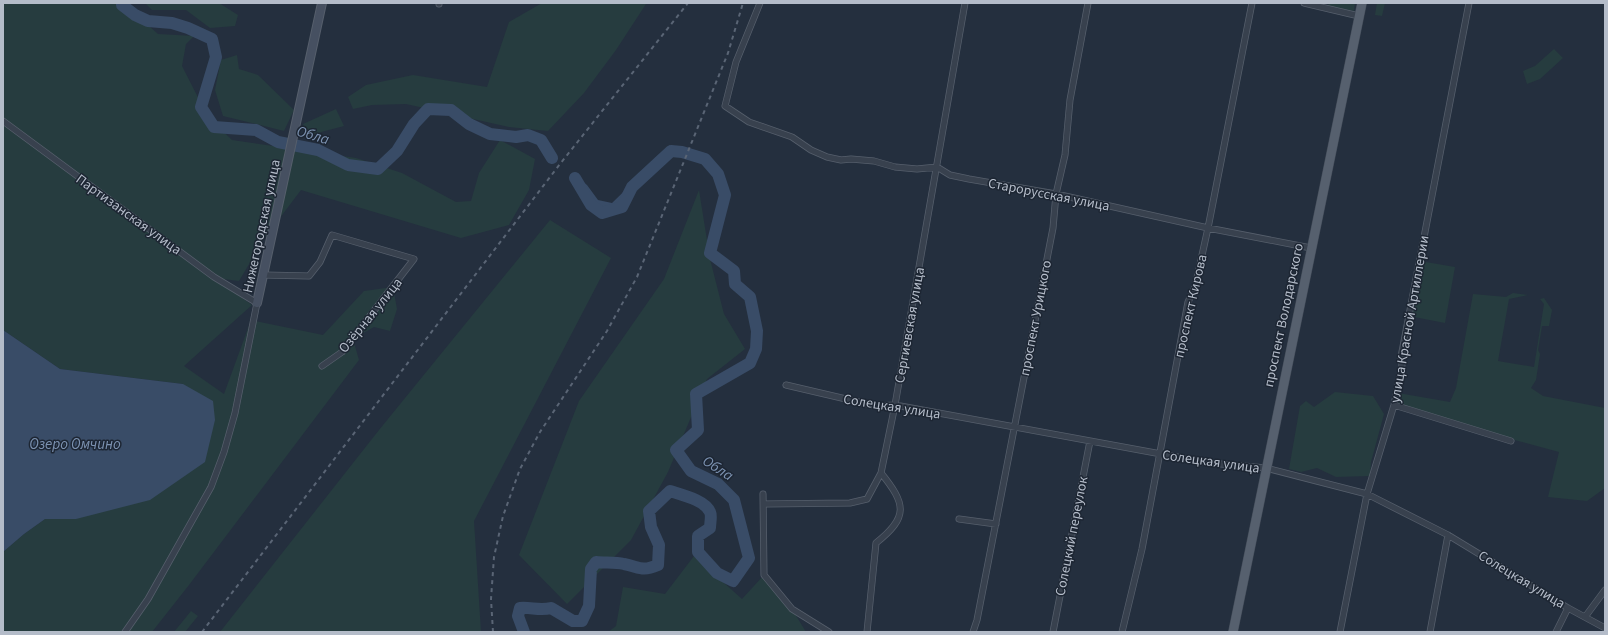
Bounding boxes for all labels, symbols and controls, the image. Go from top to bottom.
water label: Обла [294,121,332,150]
street label: Нижегородская улица [238,158,286,295]
street label: Партизанская улица [71,170,185,260]
street label: Старорусская улица [986,173,1111,217]
street label: улица Красной Артиллерии [1385,234,1435,404]
street label: проспект Володарского [1259,241,1309,389]
street label: проспект Кирова [1169,253,1213,360]
street label: проспект Урицкого [1015,259,1057,378]
street label: Сергиевская улица [890,266,930,385]
street label: Озёрная улица [334,274,407,358]
street label: Солецкая улица [842,389,942,425]
water label: Озеро Омчино [29,434,121,455]
street label: Солецкая улица [1161,445,1261,479]
water label: Обла [698,451,737,486]
street label: Солецкий переулок [1051,475,1093,598]
street label: Солецкая улица [1474,546,1569,614]

